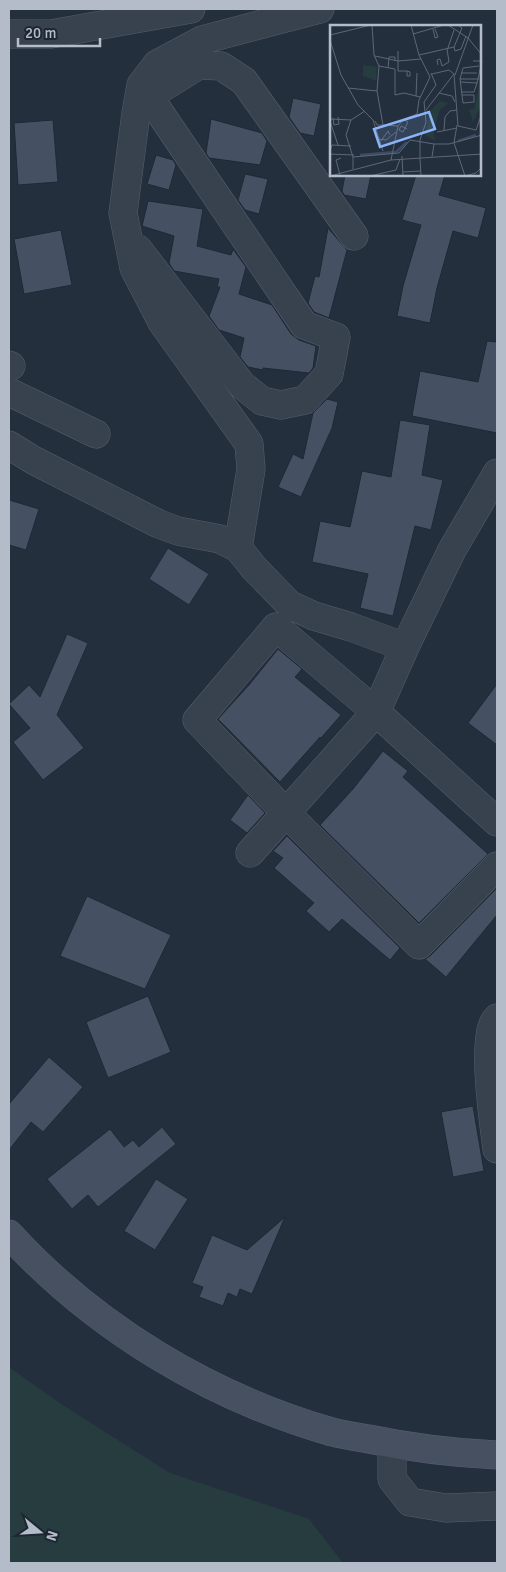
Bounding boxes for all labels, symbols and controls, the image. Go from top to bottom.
scale bar [18,15,100,47]
text: 20 m [25,24,56,42]
inset map [330,25,481,176]
north arrow [15,1507,65,1557]
text: N [42,1529,61,1543]

